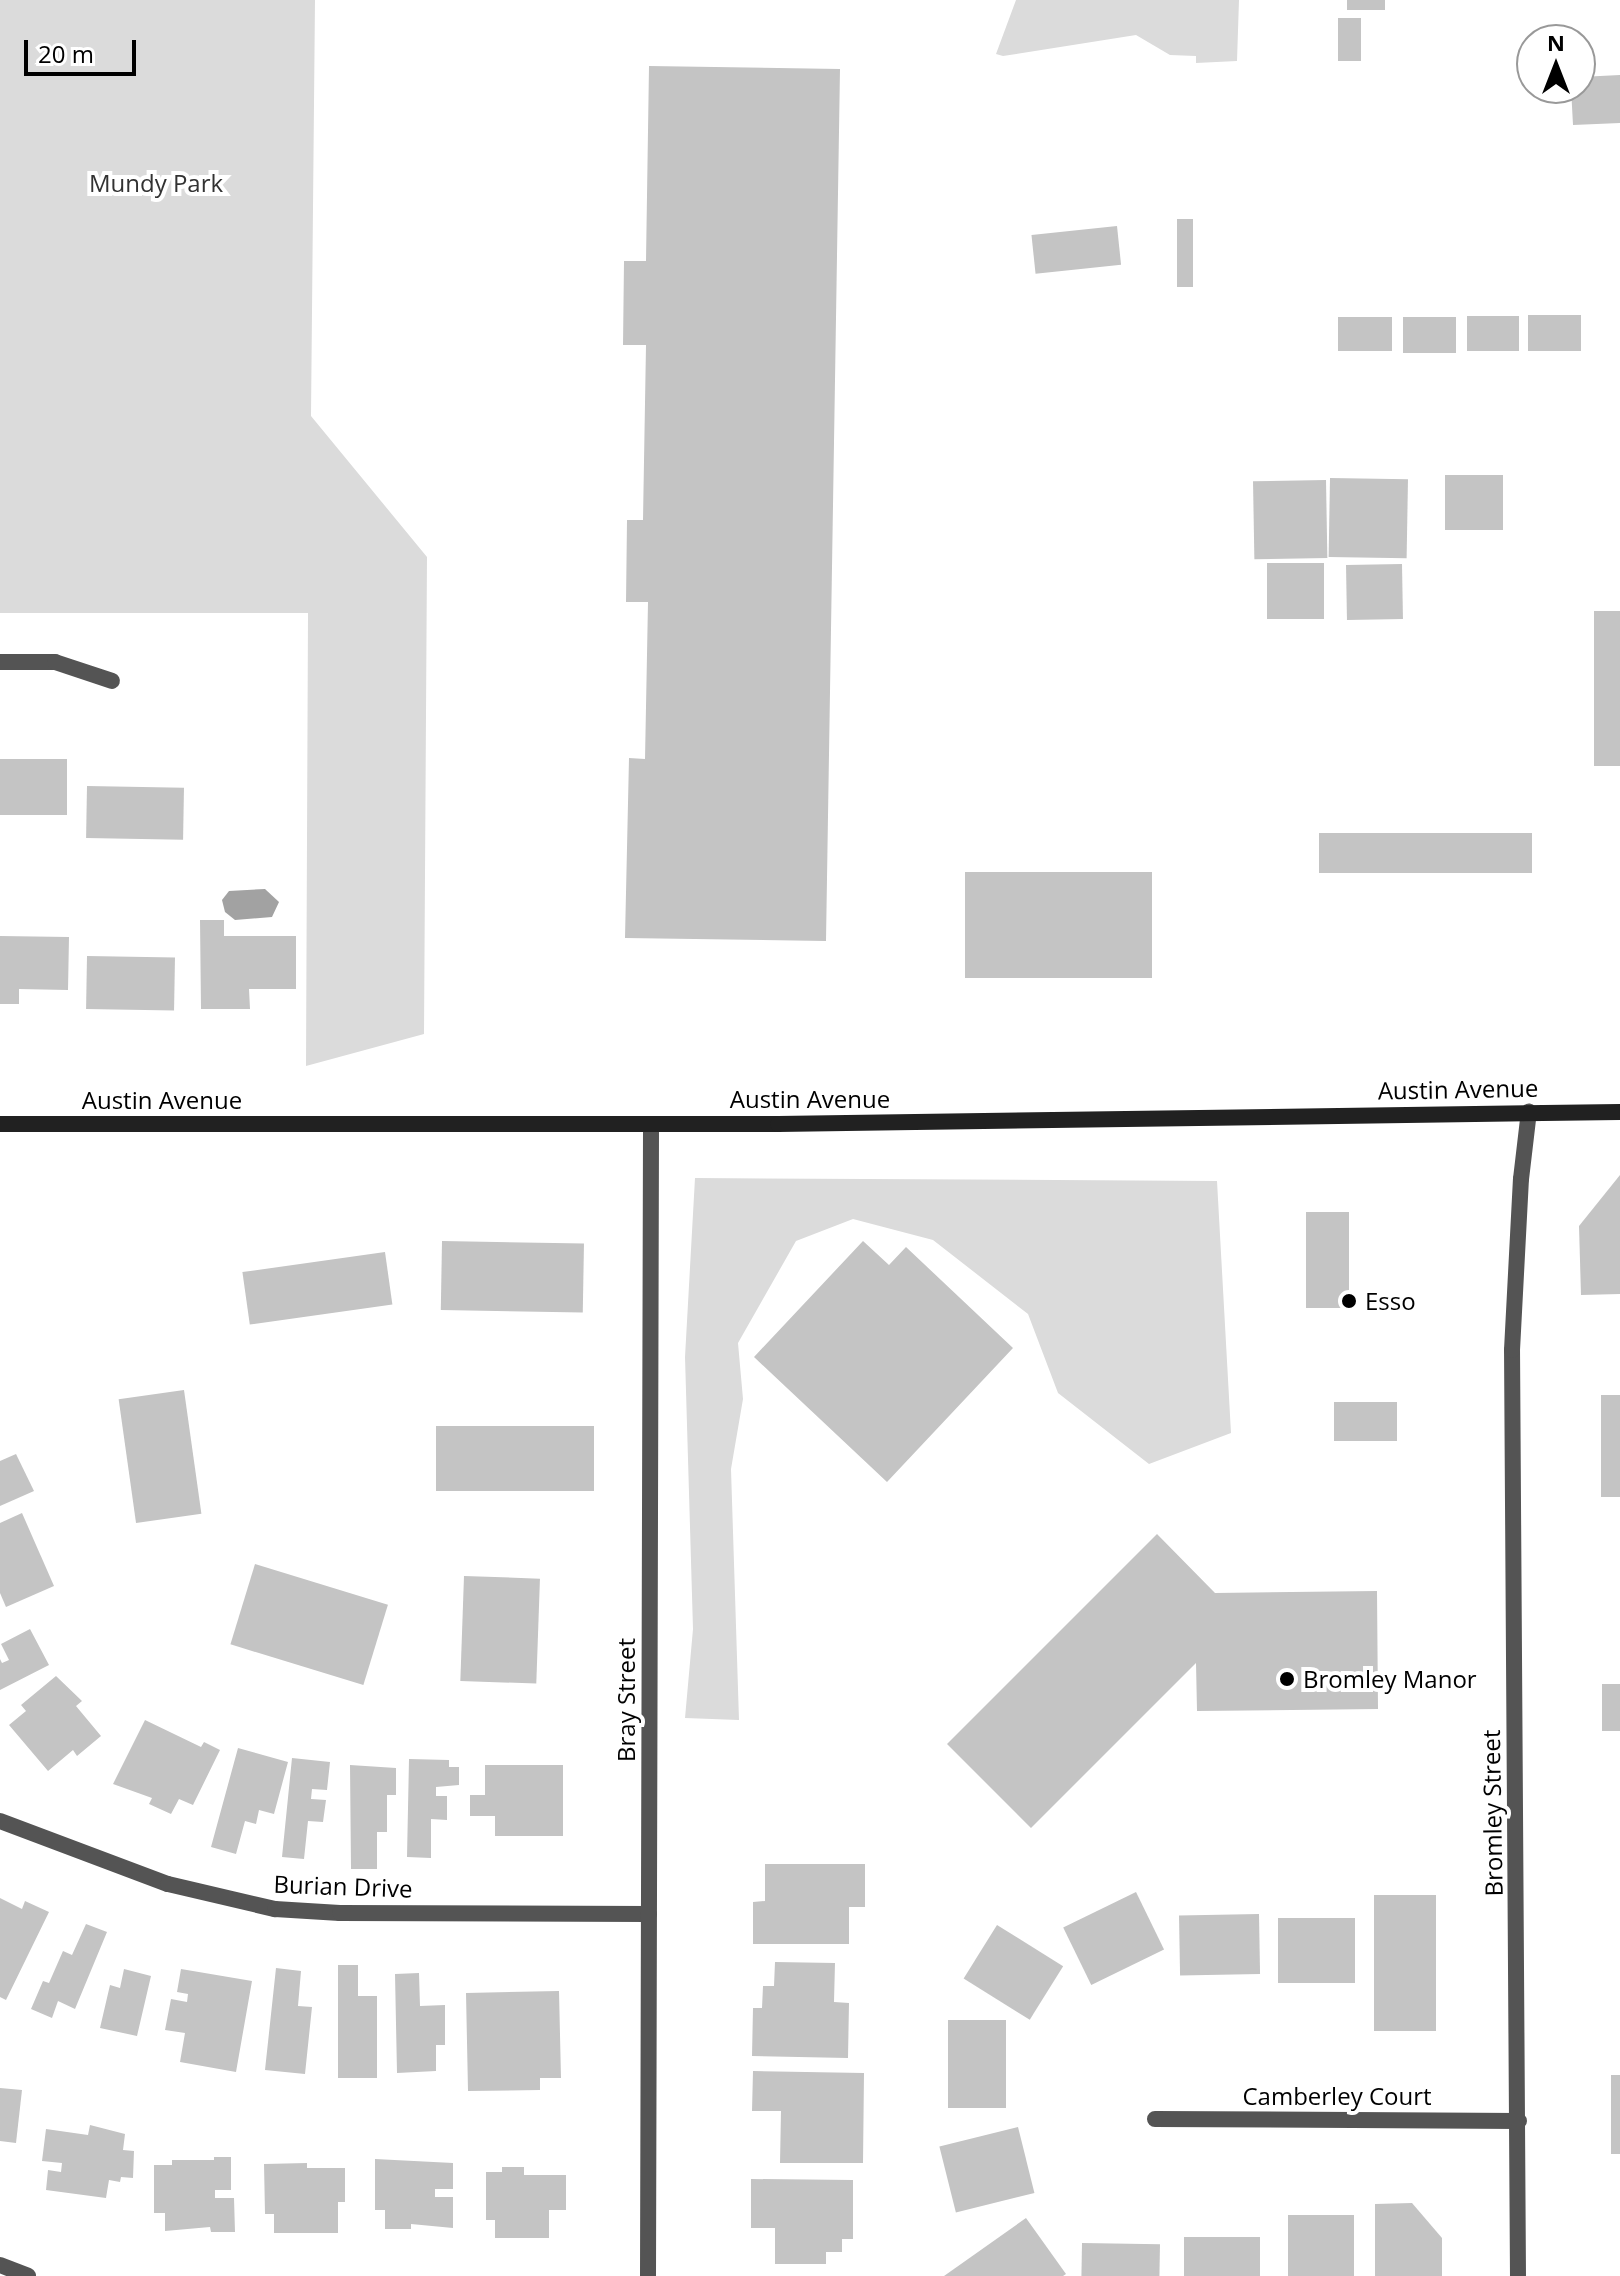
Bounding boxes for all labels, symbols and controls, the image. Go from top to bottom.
scale bar [28,24,140,74]
north arrow [1516,24,1596,104]
text: N [1547,27,1565,57]
text: 20 m [38,37,94,70]
park label: Mundy Park [89,169,223,197]
street label: Austin Avenue [1378,1073,1538,1105]
street label: Austin Avenue [730,1085,890,1113]
street label: Austin Avenue [82,1086,242,1114]
place label: Esso [1365,1287,1416,1315]
marker: Esso [1340,1292,1358,1310]
street label: Bray Street [612,1638,640,1762]
place label: Bromley Manor [1303,1665,1477,1693]
marker: Bromley Manor [1278,1670,1296,1688]
street label: Bromley Street [1476,1729,1508,1897]
street label: Burian Drive [273,1869,413,1903]
street label: Camberley Court [1242,2082,1432,2110]

